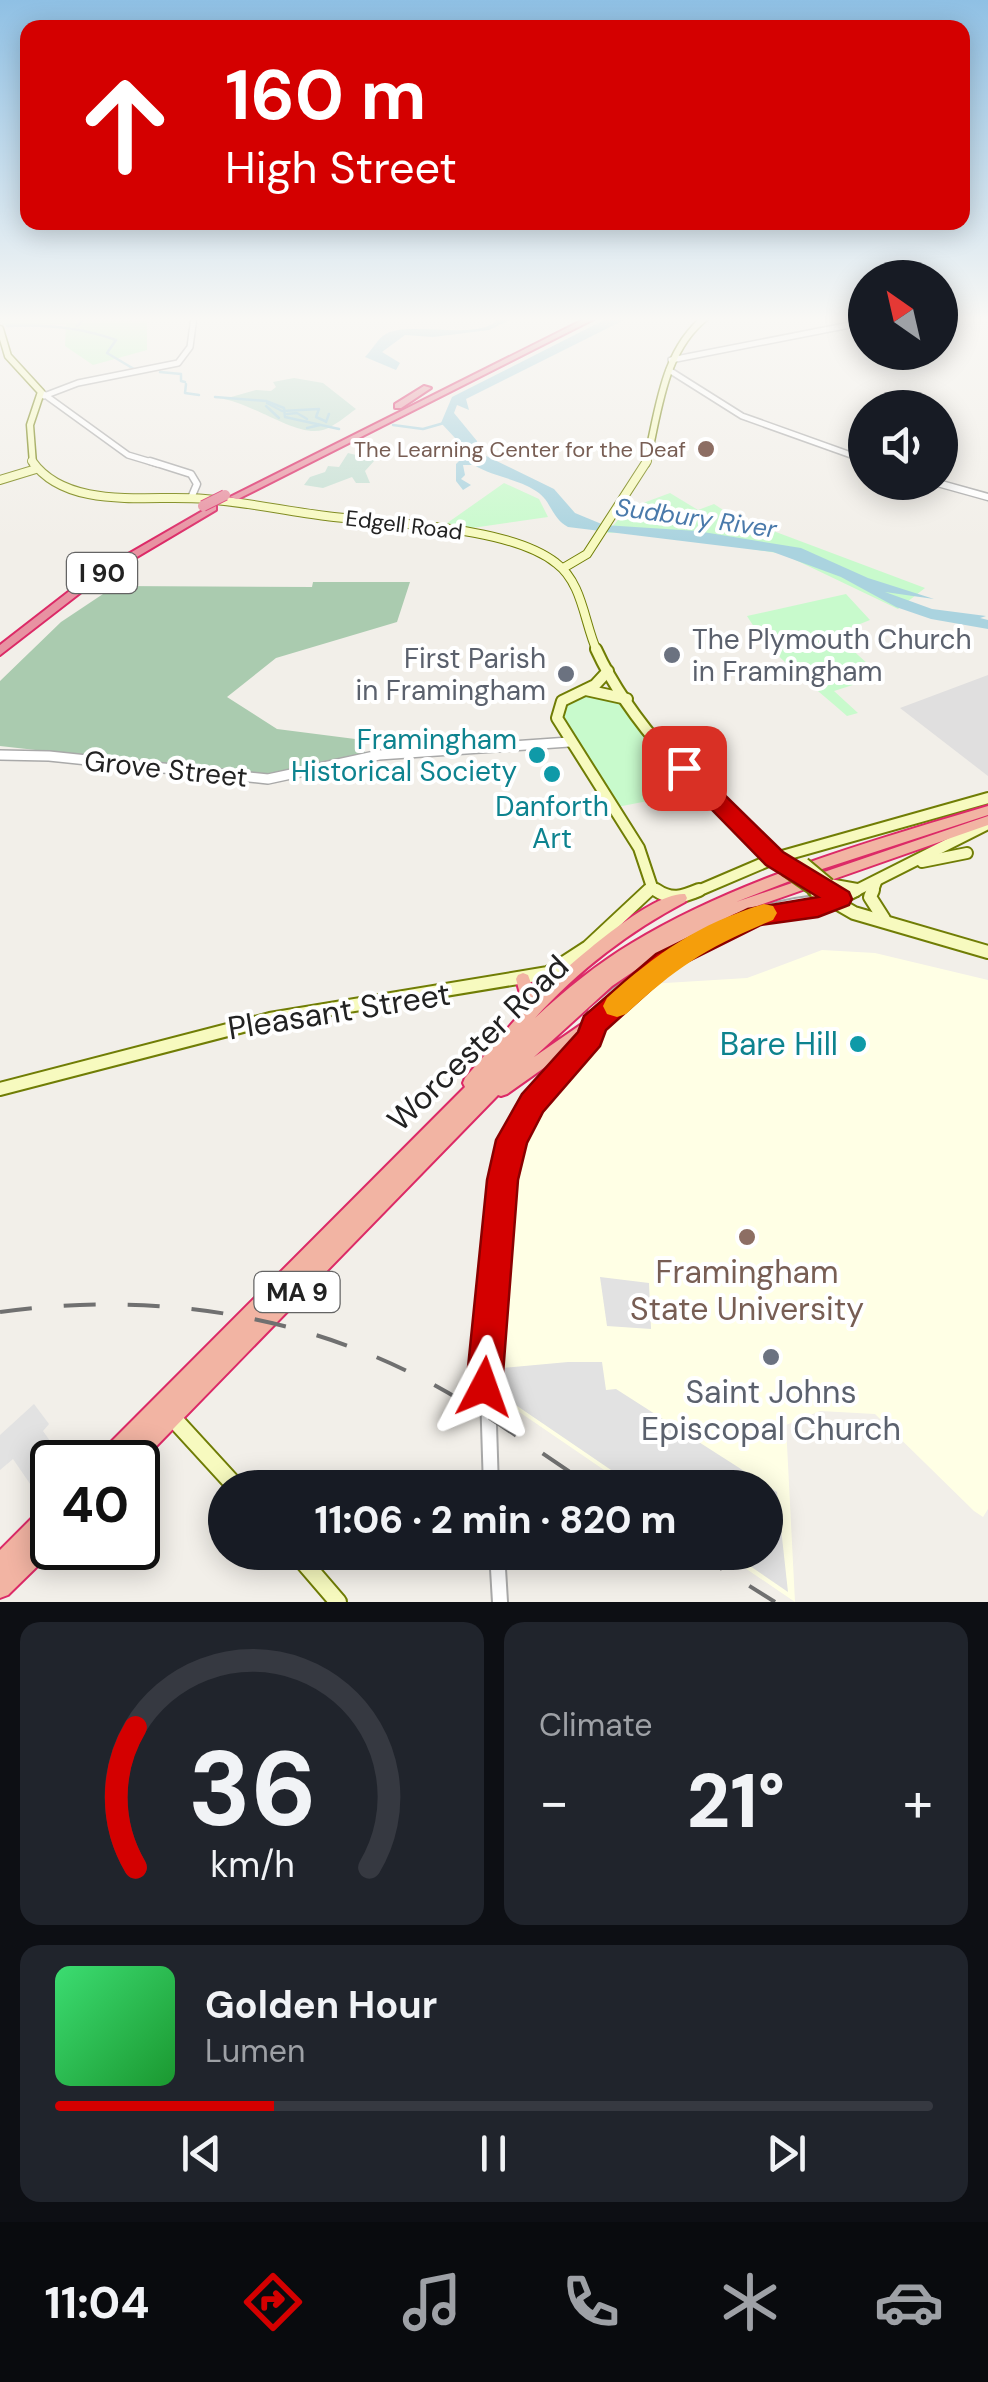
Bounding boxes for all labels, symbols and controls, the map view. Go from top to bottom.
text: 160 m [225,50,426,141]
icon: ahead [60,60,190,190]
text: High Street [225,138,457,197]
north arrow [848,260,958,370]
map controls [848,260,958,500]
button: sound [848,390,958,500]
place label: The Learning Center for the Deaf [354,435,686,464]
marker: The Learning Center for the Deaf [695,438,717,460]
water label: Sudbury River [613,490,779,546]
street label: Edgell Road [344,503,464,547]
road number: I 90 [67,553,137,593]
place label: The Plymouth Church in Framingham [692,621,972,690]
place label: First Parish in Framingham [356,640,546,709]
marker: The Plymouth Church in Framingham [661,644,683,666]
marker: First Parish in Framingham [555,663,577,685]
place label: Framingham Historical Society [291,721,517,790]
pin [642,726,727,811]
icon: arrive [657,741,712,796]
street label: Grove Street [83,742,249,796]
marker: Framingham Historical Society [526,744,548,766]
marker: Danforth Art [541,763,563,785]
place label: Danforth Art [495,788,609,857]
street label: Worcester Road [378,946,578,1140]
street label: Pleasant Street [225,973,453,1049]
place label: Bare Hill [720,1023,838,1065]
marker: Bare Hill [847,1033,869,1055]
marker: Framingham State University [736,1226,758,1248]
place label: Framingham State University [630,1251,864,1330]
road number: MA 9 [254,1272,340,1312]
position arrow [432,1335,536,1439]
marker: Saint Johns Episcopal Church [760,1346,782,1368]
place label: Saint Johns Episcopal Church [641,1371,901,1450]
speed limit sign: 40 [30,1440,160,1570]
text: 11:06 · 2 min · 820 m [315,1495,676,1545]
text: Climate [539,1704,653,1746]
text: 36 [188,1722,316,1857]
text: 21° [687,1753,785,1850]
text: − [539,1766,569,1838]
text: + [903,1766,933,1838]
text: km/h [210,1842,294,1888]
text: Golden Hour [205,1980,437,2030]
text: Lumen [205,2030,305,2072]
icon: previous [174,2126,229,2181]
icon: pause [466,2126,521,2181]
icon: next [759,2126,814,2181]
icon: directions [238,2267,308,2337]
icon: music [397,2267,467,2337]
icon: phone [556,2267,626,2337]
icon: climate [715,2267,785,2337]
icon: car [874,2267,944,2337]
text: 11:04 [44,2273,150,2332]

